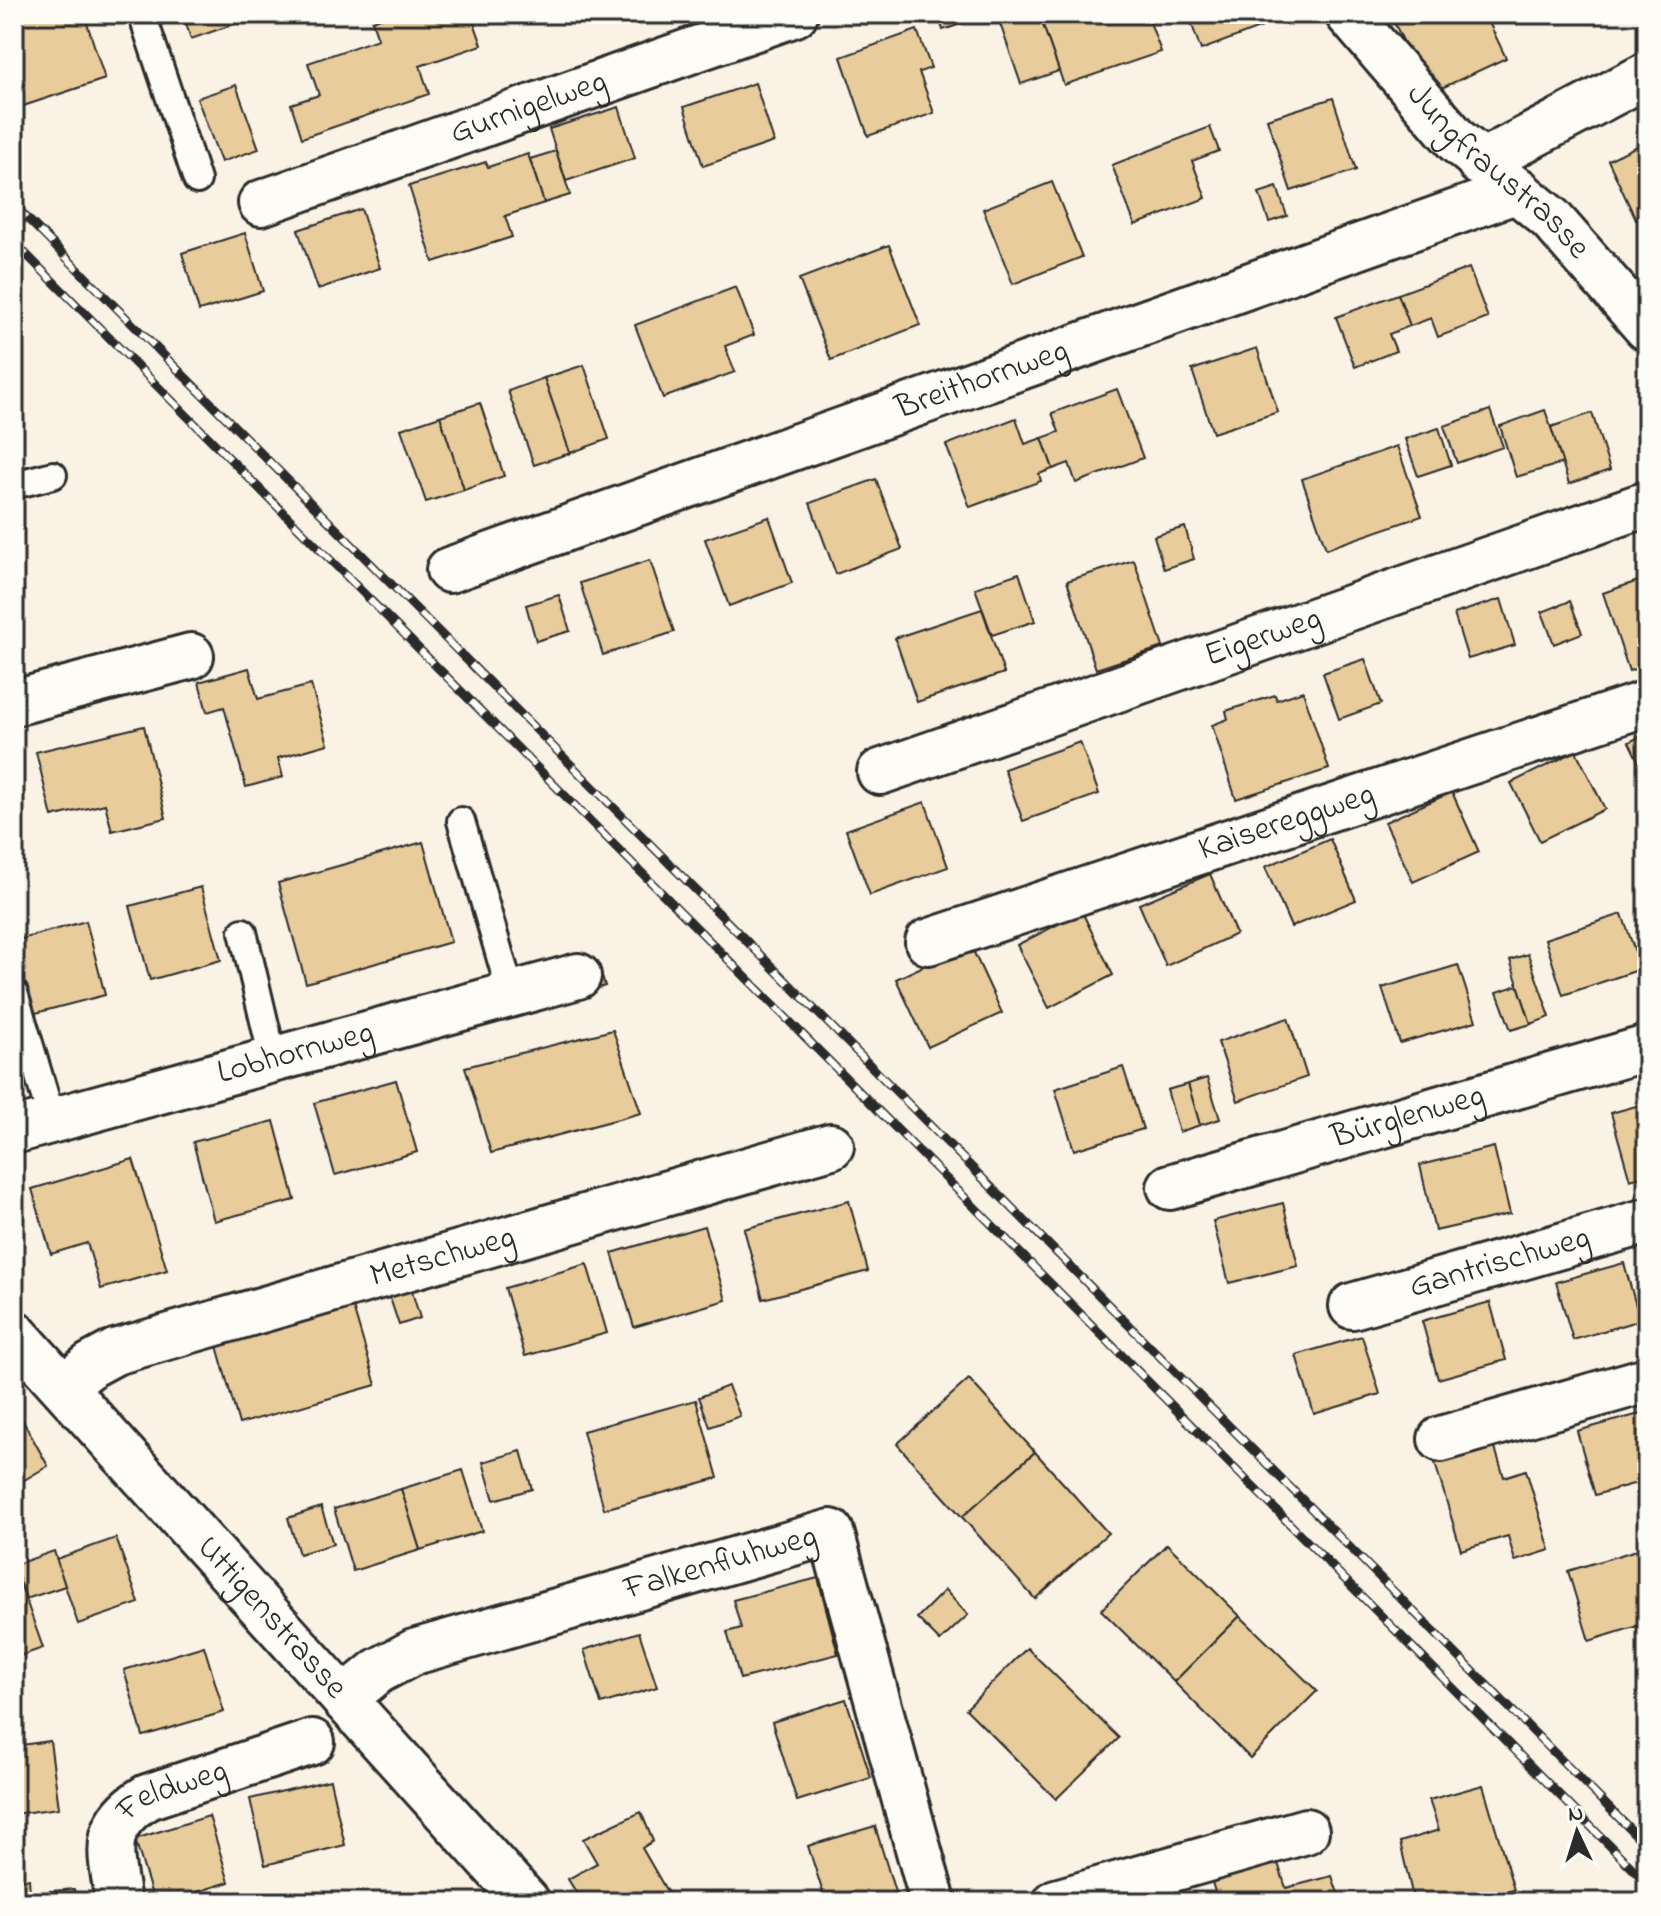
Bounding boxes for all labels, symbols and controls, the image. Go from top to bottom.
street label: Gurnigelweg [443,57,614,159]
street label: Jungfraustrasse [1393,73,1602,272]
street label: Breithornweg [888,327,1076,435]
street label: Eigerweg [1198,595,1328,682]
street label: Kaisereggweg [1192,770,1381,875]
street label: Lobhornweg [212,1008,379,1099]
street label: Bürglenweg [1325,1072,1491,1164]
street label: Metschweg [364,1213,521,1302]
street label: Gantrischweg [1404,1214,1596,1313]
street label: Falkenfluhweg [618,1512,823,1615]
street label: Uttigenstrasse [184,1525,359,1712]
street label: Feldweg [105,1747,234,1836]
north arrow [1537,1792,1617,1872]
text: N [1567,1799,1584,1832]

